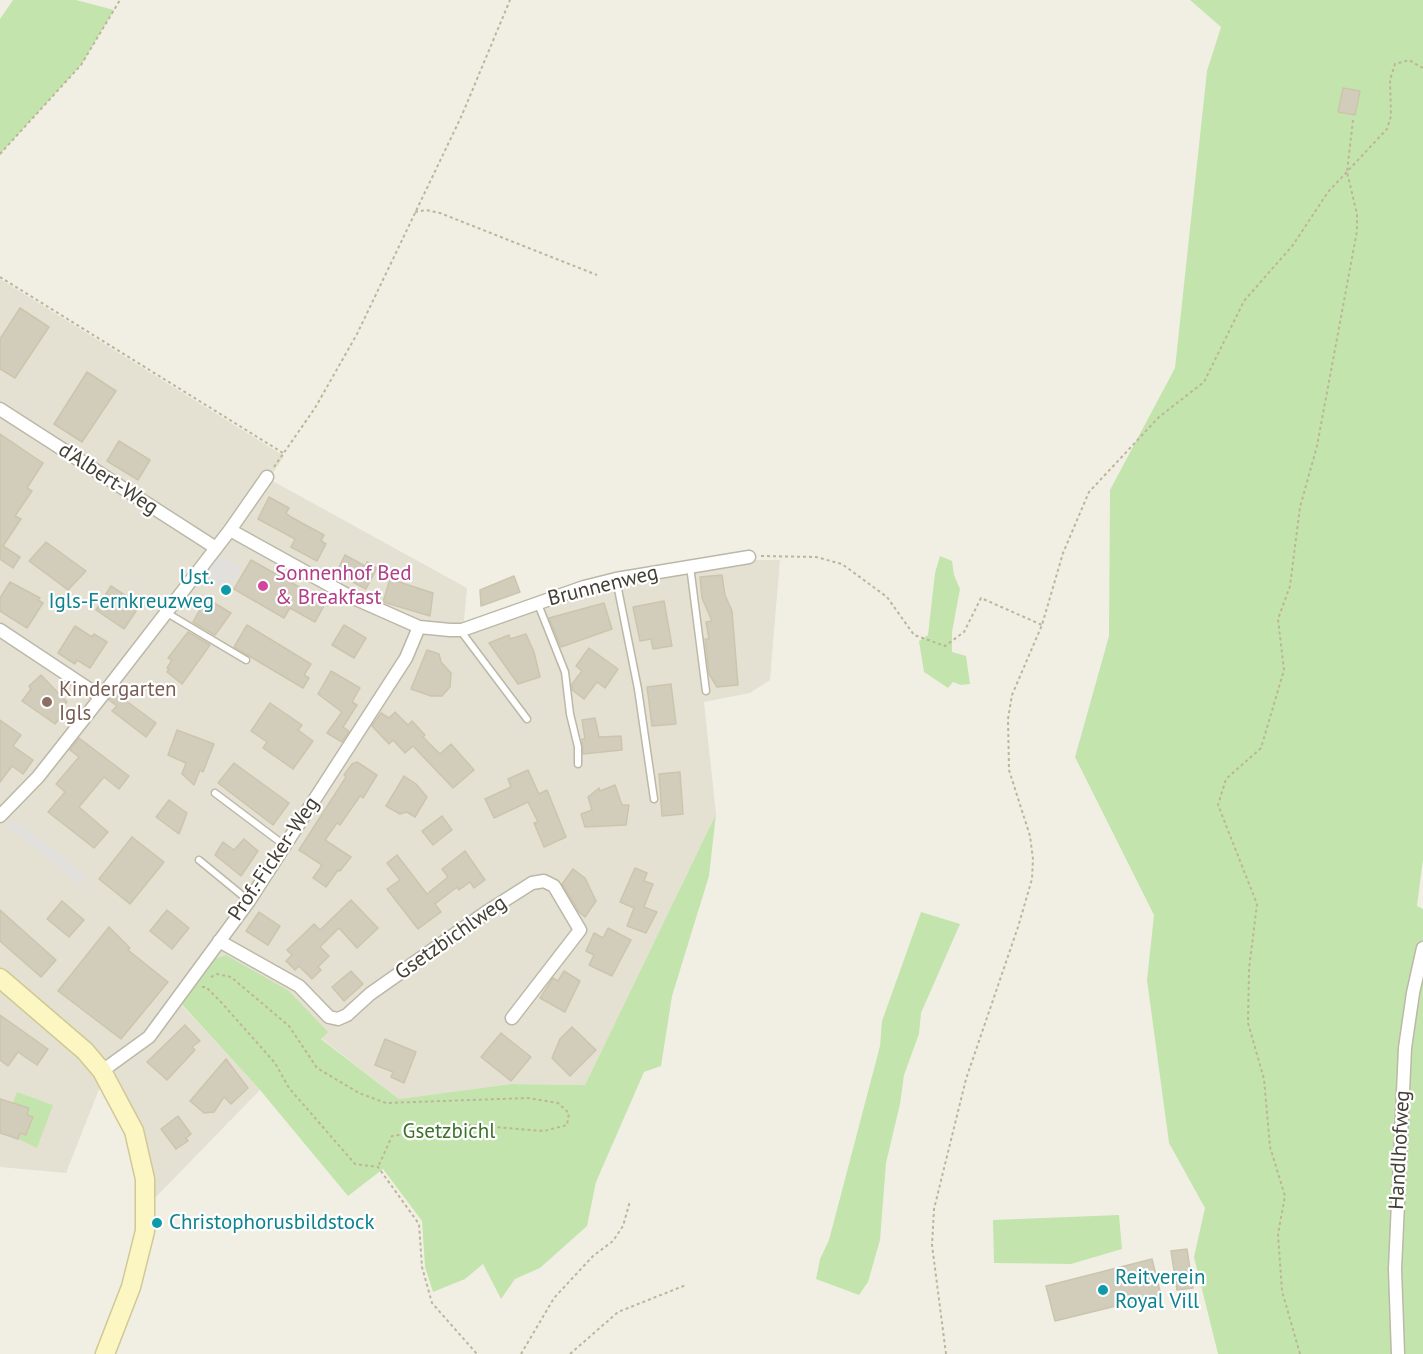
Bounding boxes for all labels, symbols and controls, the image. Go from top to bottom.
street label: d'Albert-Weg [53,437,163,521]
street label: Brunnenweg [545,560,661,612]
place label: Sonnenhof Bed & Breakfast [275,561,412,611]
place label: Ust. Igls-Fernkreuzweg [48,565,214,615]
marker: Sonnenhof Bed & Breakfast [256,579,270,593]
marker: Ust. Igls-Fernkreuzweg [219,583,233,597]
place label: Kindergarten Igls [59,677,177,727]
marker: Kindergarten Igls [40,695,54,709]
street label: Prof.-Ficker-Weg [223,792,325,926]
street label: Gsetzbichlweg [391,890,511,986]
street label: Handlhofweg [1384,1090,1416,1210]
park label: Gsetzbichl [403,1119,495,1145]
place label: Christophorusbildstock [169,1210,375,1236]
marker: Christophorusbildstock [150,1216,164,1230]
place label: Reitverein Royal Vill [1115,1265,1205,1315]
marker: Reitverein Royal Vill [1096,1283,1110,1297]

